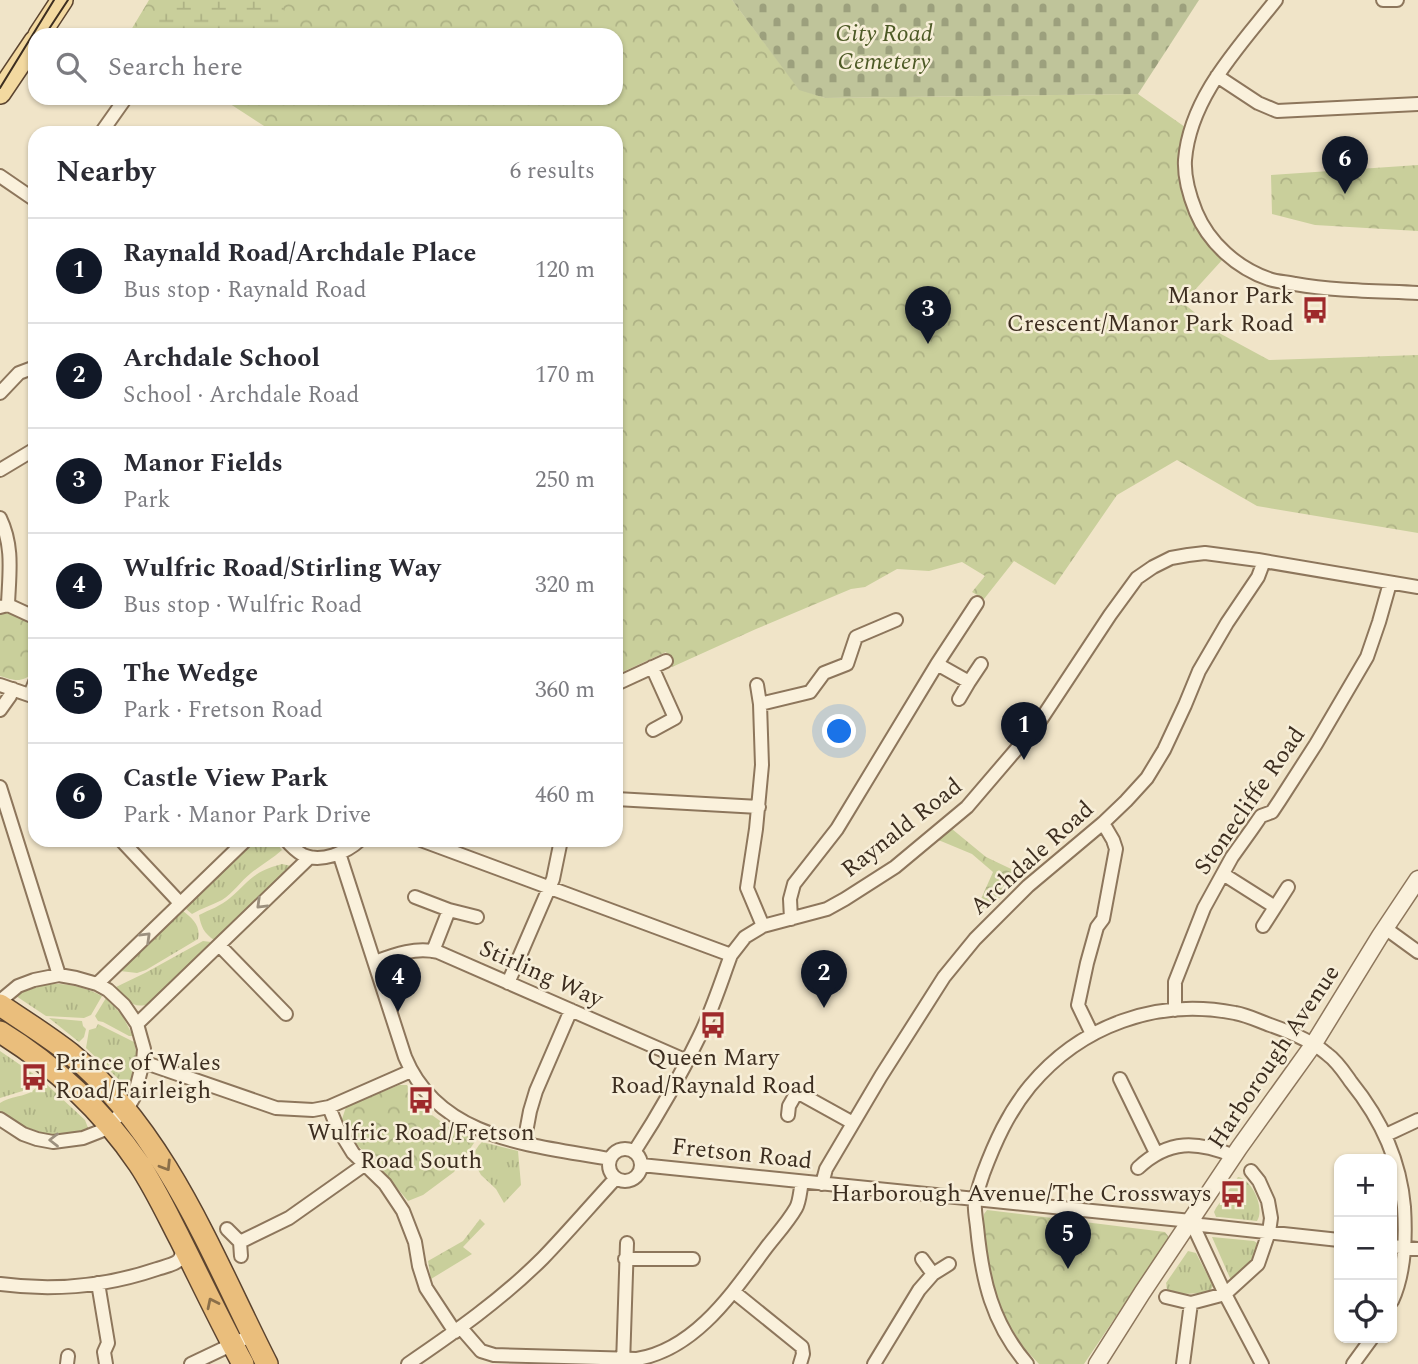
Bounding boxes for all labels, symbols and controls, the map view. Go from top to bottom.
park label: City Road Cemetery [835,16,933,80]
search box [28,28,623,105]
text: Search here [108,47,243,87]
icon: search [52,48,90,86]
pin: 6 [1322,136,1368,194]
text: Nearby [56,149,155,195]
text: 6 results [510,154,595,189]
text: Raynald Road/Archdale Place [123,233,476,273]
text: 1 [73,253,85,288]
text: 120 m [535,253,595,288]
text: Bus stop · Raynald Road [123,273,367,308]
place label: Manor Park Crescent/Manor Park Road [1007,278,1294,342]
pin: 3 [905,286,951,344]
bus stop icon: Manor Park Crescent/Manor Park Road [1300,295,1330,325]
text: Archdale School [123,338,320,378]
text: 2 [73,358,85,393]
text: 170 m [535,358,595,393]
text: School · Archdale Road [123,378,359,413]
text: Manor Fields [123,443,283,483]
text: 3 [73,463,85,498]
text: 250 m [535,463,595,498]
text: Park [123,483,170,518]
text: Wulfric Road/Stirling Way [123,548,441,588]
text: 4 [73,568,85,603]
text: 320 m [535,568,595,603]
text: Bus stop · Wulfric Road [123,588,362,623]
text: The Wedge [123,653,258,693]
text: 5 [73,673,85,708]
text: 360 m [535,673,595,708]
text: Park · Fretson Road [123,693,323,728]
pin: 1 [1001,702,1047,760]
your location [822,714,856,748]
street label: Stonecliffe Road [1185,719,1315,883]
text: Castle View Park [123,758,328,798]
street label: Raynald Road [834,769,970,887]
text: 6 [73,778,85,813]
text: 460 m [535,778,595,813]
street label: Archdale Road [962,792,1102,924]
text: Park · Manor Park Drive [123,798,371,833]
one-way arrow [256,896,269,909]
street label: Stirling Way [473,931,610,1018]
one-way arrow [137,932,150,945]
pin: 2 [801,950,847,1008]
pin: 4 [375,954,421,1012]
street label: Harborough Avenue [1199,958,1349,1156]
bus stop icon: Queen Mary Road/Raynald Road [698,1010,728,1040]
place label: Queen Mary Road/Raynald Road [610,1040,816,1104]
place label: Prince of Wales Road/Fairleigh [55,1045,221,1109]
bus stop icon: Prince of Wales Road/Fairleigh [19,1062,49,1092]
bus stop icon: Wulfric Road/Fretson Road South [406,1085,436,1115]
place label: Wulfric Road/Fretson Road South [307,1115,535,1179]
street label: Fretson Road [670,1129,814,1179]
one-way arrow [48,1132,59,1148]
map controls [1334,1154,1397,1343]
button: + [1334,1154,1397,1217]
one-way arrow [158,1159,171,1172]
place label: Harborough Avenue/The Crossways [831,1176,1212,1212]
bus stop icon: Harborough Avenue/The Crossways [1218,1179,1248,1209]
pin: 5 [1045,1211,1091,1269]
button: − [1334,1217,1397,1280]
button: locate [1334,1280,1397,1343]
one-way arrow [206,1298,220,1310]

